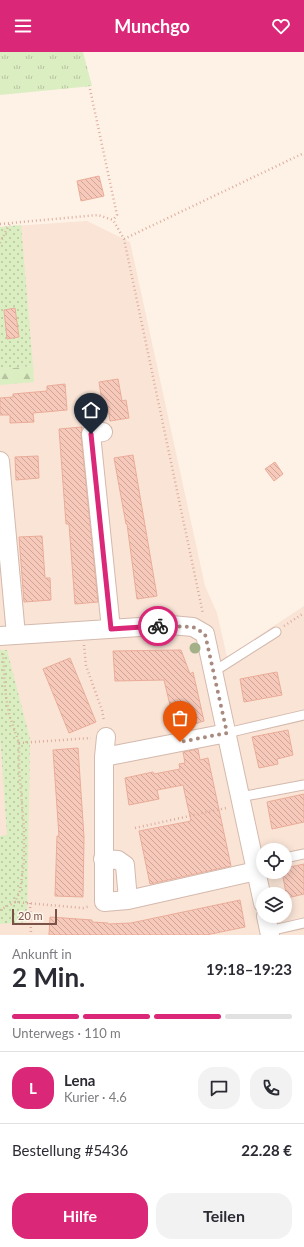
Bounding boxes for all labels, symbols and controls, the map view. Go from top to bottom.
icon: menu [12,15,34,37]
text: Munchgo [114,15,190,37]
icon: heart [270,15,292,37]
pin [74,393,108,434]
icon: home [80,399,102,421]
courier [138,606,178,646]
icon: bike [147,615,169,637]
pin [163,701,197,742]
icon: bag [169,707,191,729]
map controls [256,843,292,923]
button: locate [256,843,292,879]
button: layers [256,887,292,923]
scale bar [12,907,57,926]
text: 20 m [18,909,43,922]
text: Ankunft in [12,946,72,962]
text: 19:18–19:23 [206,960,292,978]
text: 2 Min. [12,961,85,993]
text: Unterwegs · 110 m [12,1025,121,1041]
button: chat [198,1067,240,1109]
button: phone [250,1067,292,1109]
text: Lena [64,1071,96,1089]
text: L [29,1079,37,1097]
text: Kurier · 4.6 [64,1089,127,1105]
text: Bestellung #5436 [12,1141,128,1159]
text: 22.28 € [241,1141,292,1159]
button: Hilfe [12,1193,148,1239]
button: Teilen [156,1193,292,1239]

